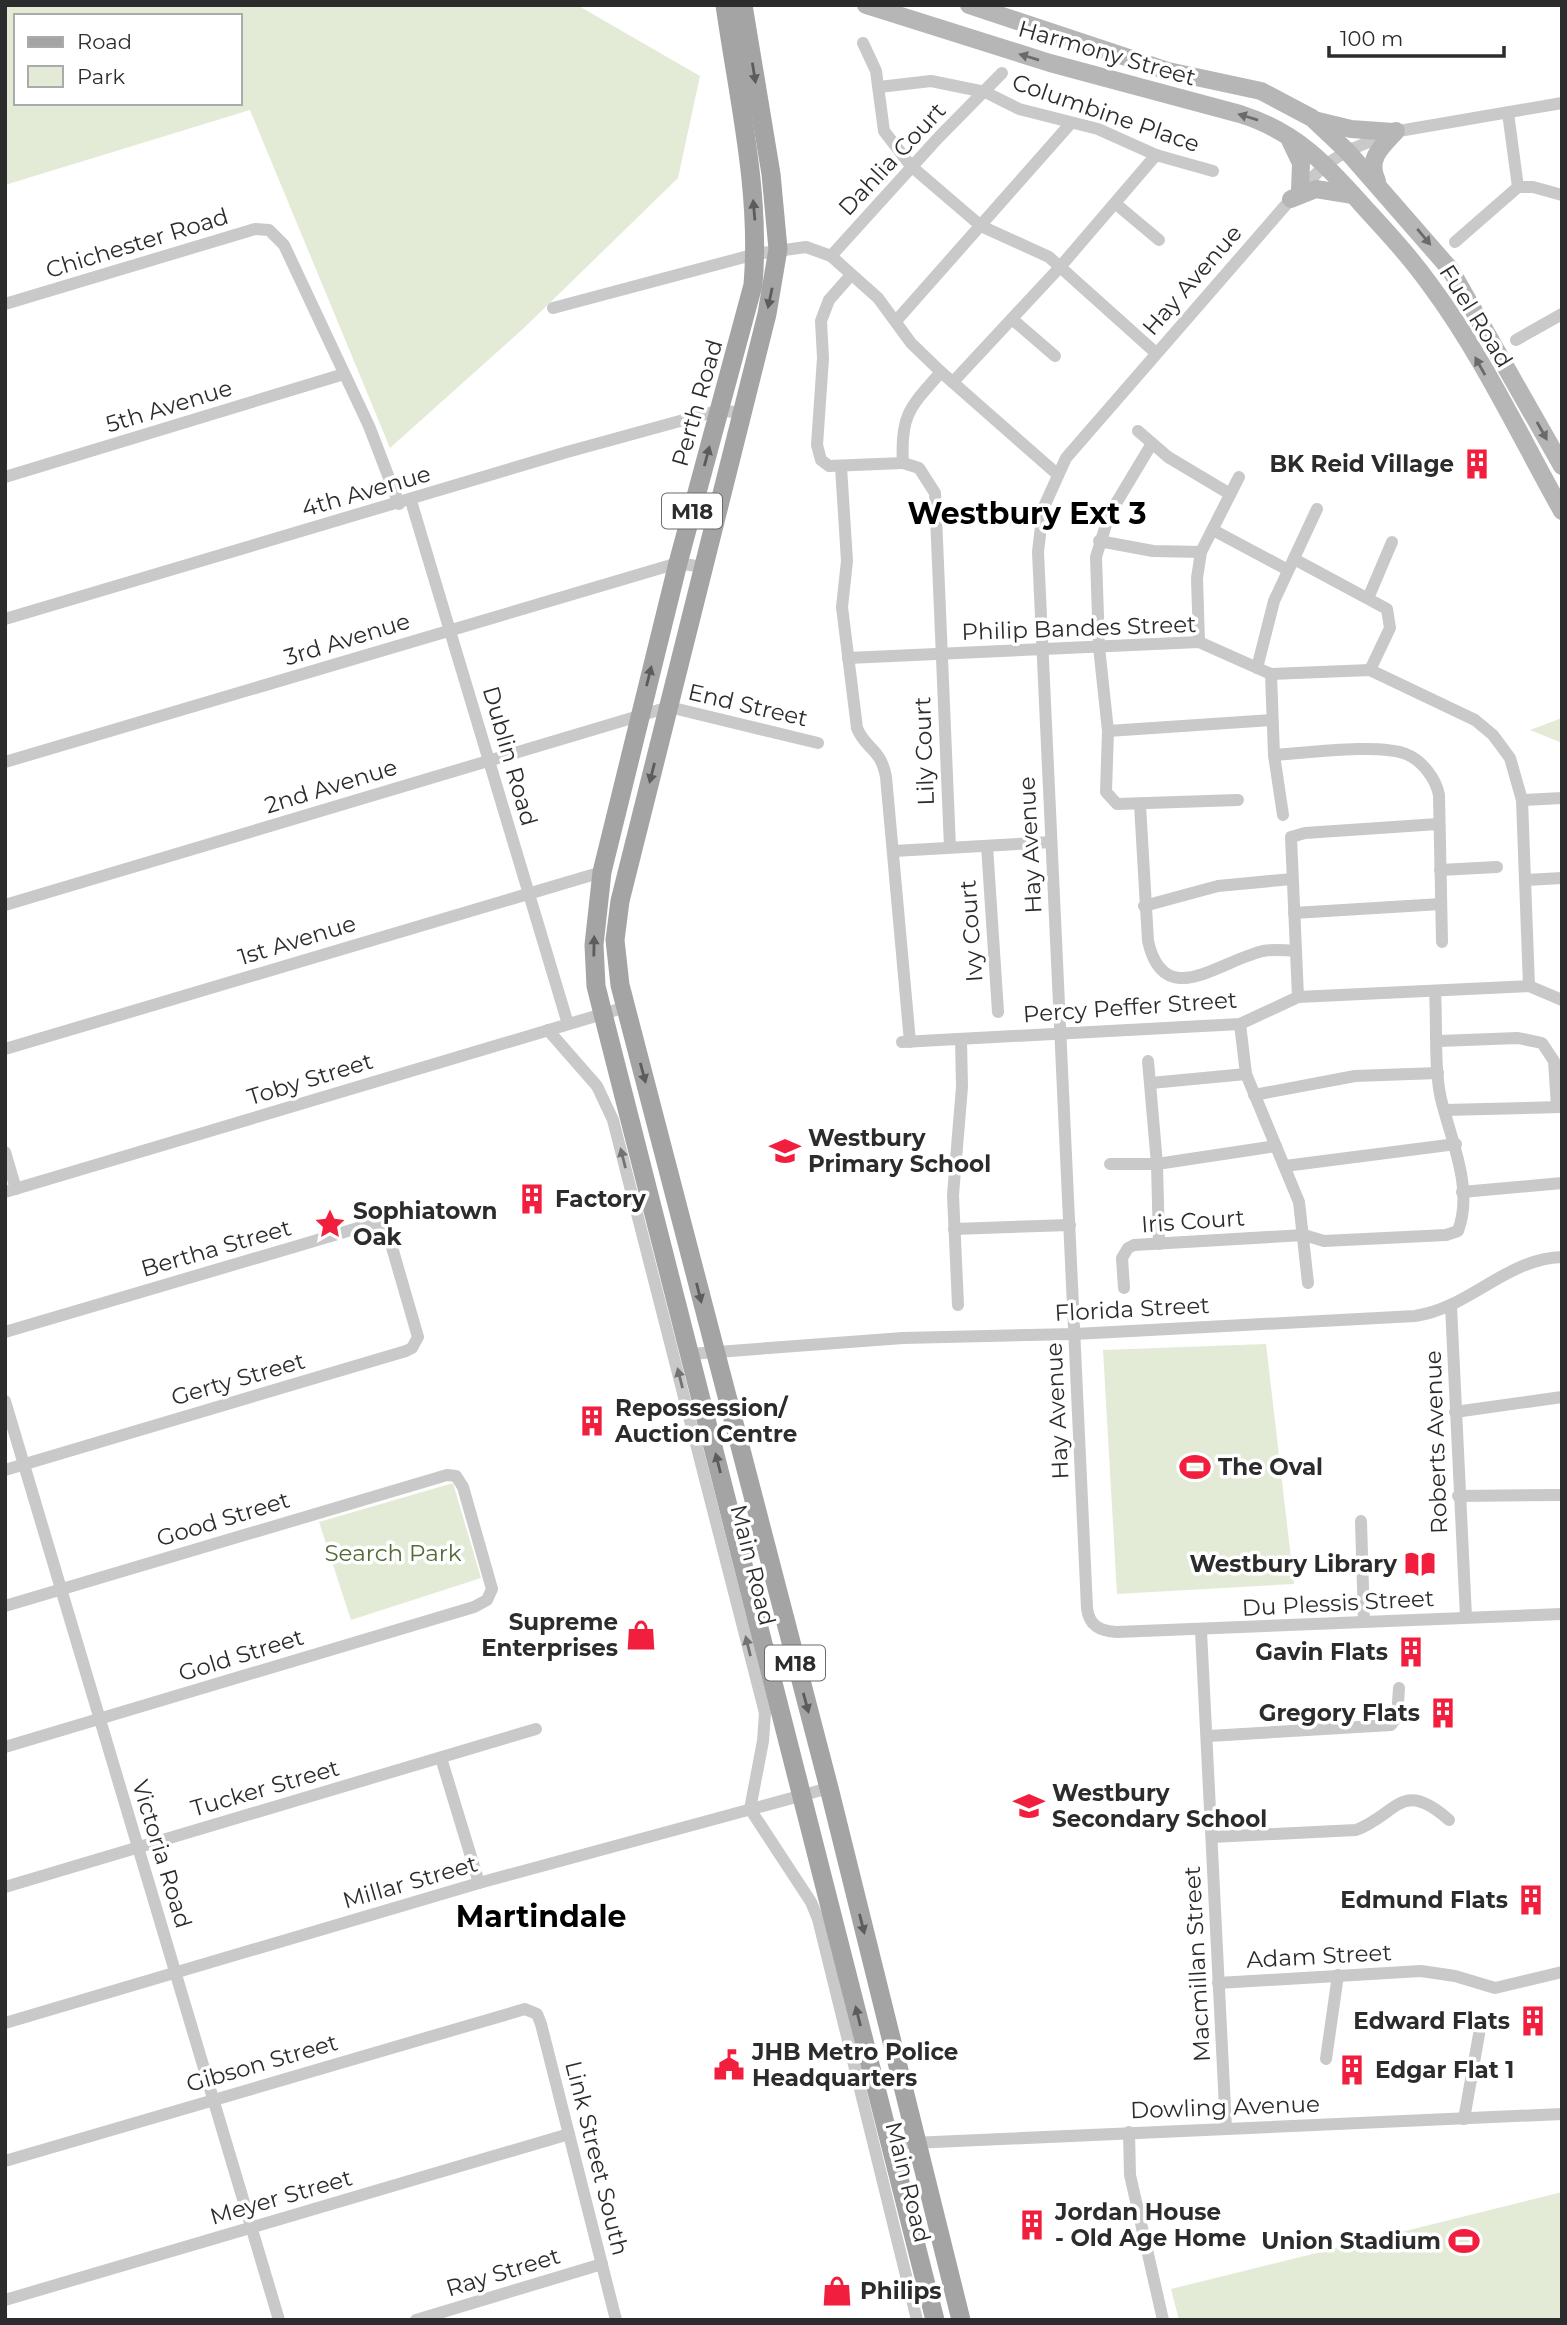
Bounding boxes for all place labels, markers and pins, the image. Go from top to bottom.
building icon: BK Reid Village [1460,447,1494,481]
place label: BK Reid Village [1269,450,1454,478]
place label: Westbury Primary School [808,1124,991,1178]
school or university icon: Westbury Primary School [768,1134,802,1168]
building icon: Factory [515,1182,549,1216]
place label: Factory [555,1185,646,1213]
place label: Sophiatown Oak [353,1197,497,1251]
place icon: Sophiatown Oak [313,1207,347,1241]
place label: Repossession/ Auction Centre [614,1394,797,1448]
building icon: Repossession/ Auction Centre [575,1404,609,1438]
sports icon: The Oval [1178,1450,1212,1484]
place label: The Oval [1218,1453,1323,1481]
library icon: Westbury Library [1403,1547,1437,1581]
place label: Westbury Library [1189,1550,1397,1578]
place label: Supreme Enterprises [481,1608,618,1662]
shop icon: Supreme Enterprises [624,1618,658,1652]
building icon: Gavin Flats [1394,1635,1428,1669]
place label: Gavin Flats [1255,1638,1388,1666]
building icon: Gregory Flats [1426,1696,1460,1730]
place label: Gregory Flats [1259,1699,1420,1727]
place label: Westbury Secondary School [1052,1779,1267,1833]
school or university icon: Westbury Secondary School [1012,1789,1046,1823]
building icon: Edmund Flats [1514,1883,1548,1917]
place label: Edmund Flats [1340,1886,1508,1914]
building icon: Edward Flats [1516,2004,1550,2038]
place label: Edward Flats [1353,2007,1510,2035]
place label: JHB Metro Police Headquarters [751,2038,958,2092]
public building icon: JHB Metro Police Headquarters [712,2048,746,2082]
building icon: Edgar Flat 1 [1335,2053,1369,2087]
place label: Edgar Flat 1 [1375,2056,1514,2084]
place label: Jordan House - Old Age Home [1054,2198,1246,2252]
building icon: Jordan House - Old Age Home [1015,2208,1049,2242]
sports icon: Union Stadium [1447,2224,1481,2258]
place label: Union Stadium [1261,2227,1441,2255]
shop icon: Philips [820,2274,854,2308]
place label: Philips [860,2277,942,2305]

